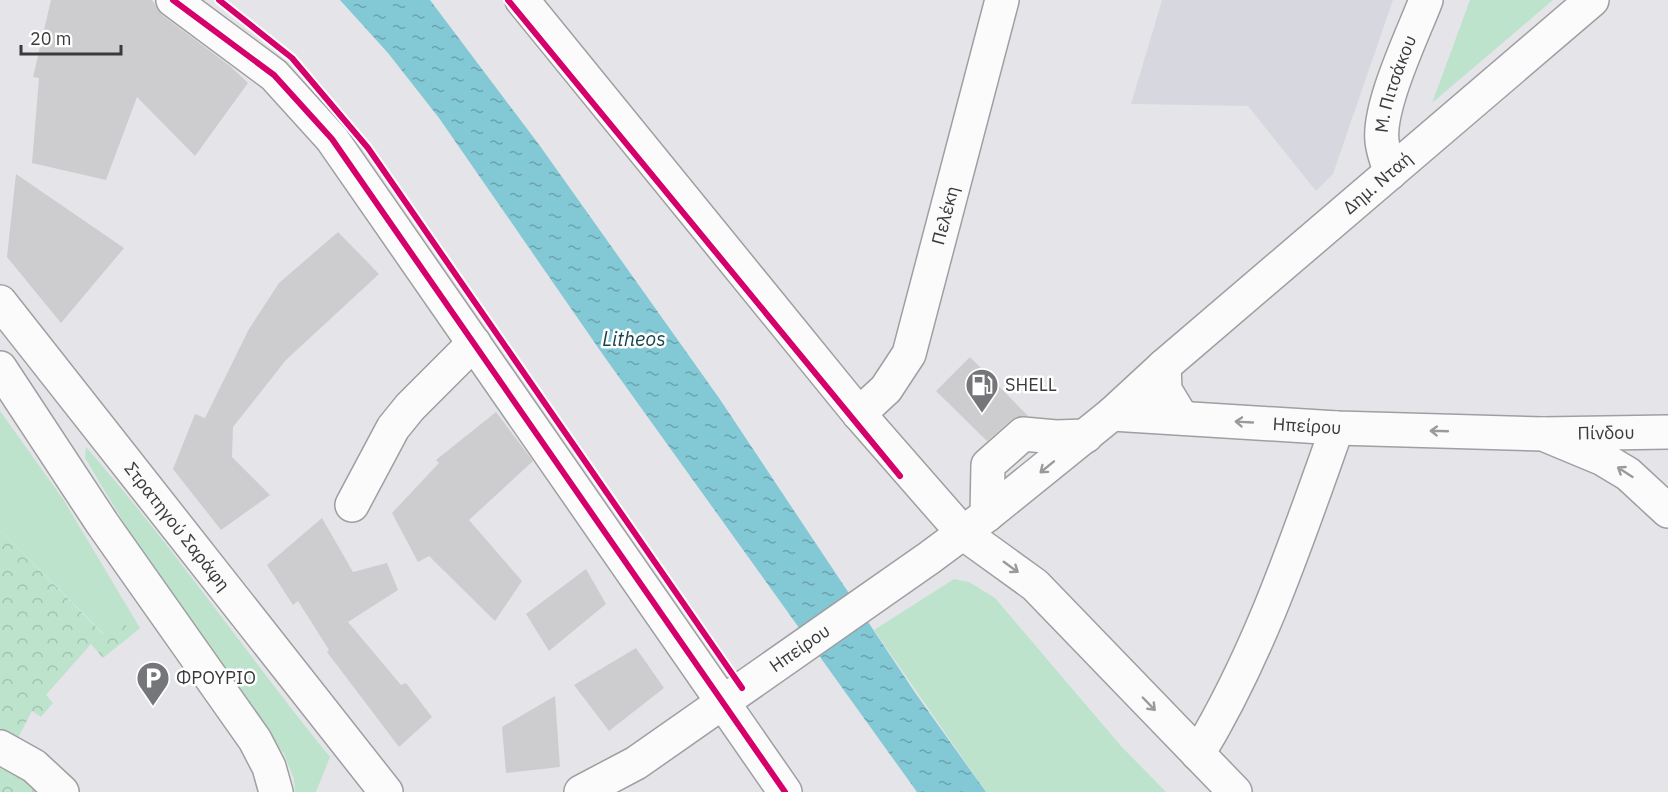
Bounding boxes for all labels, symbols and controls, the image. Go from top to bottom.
scale bar [21,18,122,56]
text: 20 m [30,27,72,50]
street label: Μ. Πιτσάκου [1370,31,1421,134]
street label: Δημ. Νταή [1338,147,1417,219]
street label: Πελέκη [926,183,964,247]
water label: Litheos [602,325,666,352]
fuel station icon: SHELL [964,367,1000,414]
place label: SHELL [1005,373,1057,396]
street label: Ηπείρου [1272,412,1342,439]
one-way arrow [1234,416,1254,427]
street label: Πίνδου [1577,421,1635,444]
one-way arrow [1429,425,1449,436]
street label: Στρατηγού Σαράφη [120,457,235,595]
one-way arrow [1040,460,1055,474]
one-way arrow [1617,466,1634,478]
one-way arrow [1002,561,1018,574]
street label: Ηπείρου [765,619,834,677]
parking icon: ΦΡΟΥΡΙΟ [135,660,171,707]
place label: ΦΡΟΥΡΙΟ [176,666,256,689]
one-way arrow [1142,696,1157,711]

